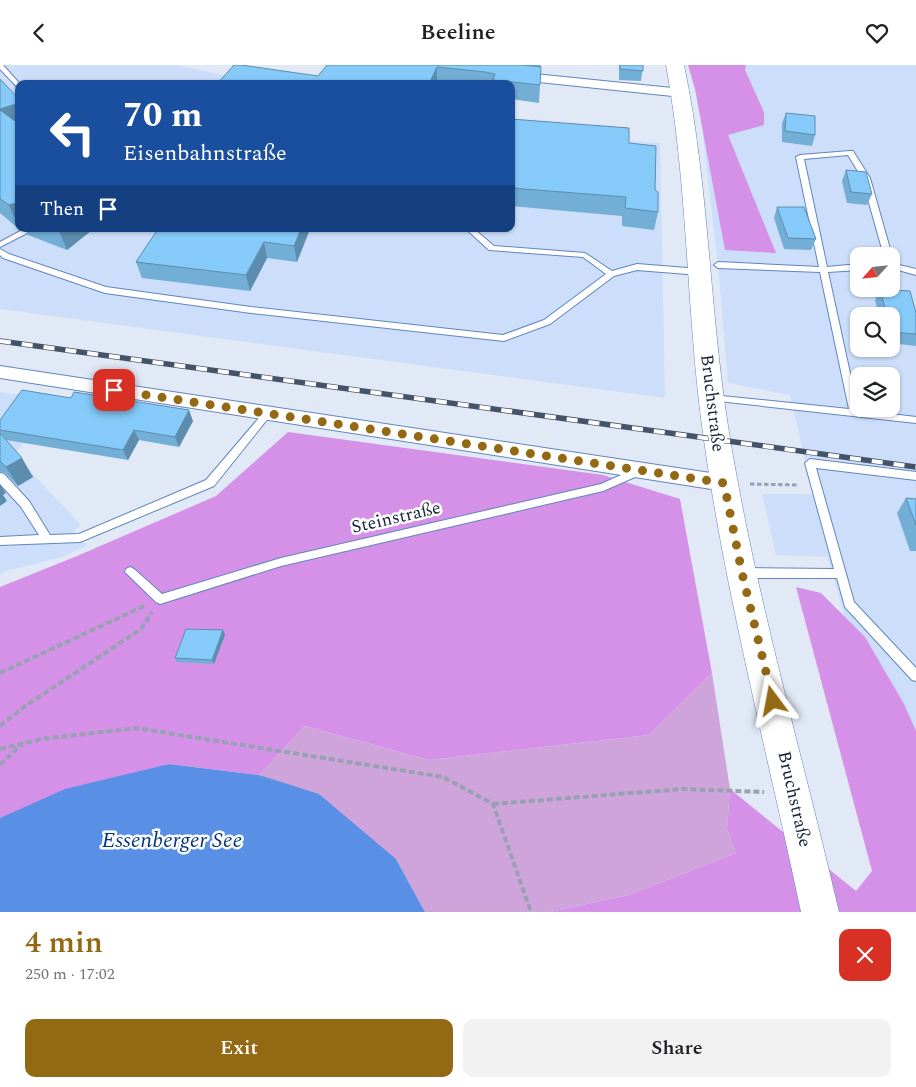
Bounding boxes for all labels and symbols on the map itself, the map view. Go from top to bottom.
north arrow [850,247,900,297]
street label: Bruchstraße [693,353,732,453]
pin [93,369,135,411]
street label: Steinstraße [349,494,443,541]
position arrow [746,674,798,726]
street label: Bruchstraße [770,748,819,850]
water label: Essenberger See [102,824,242,857]

